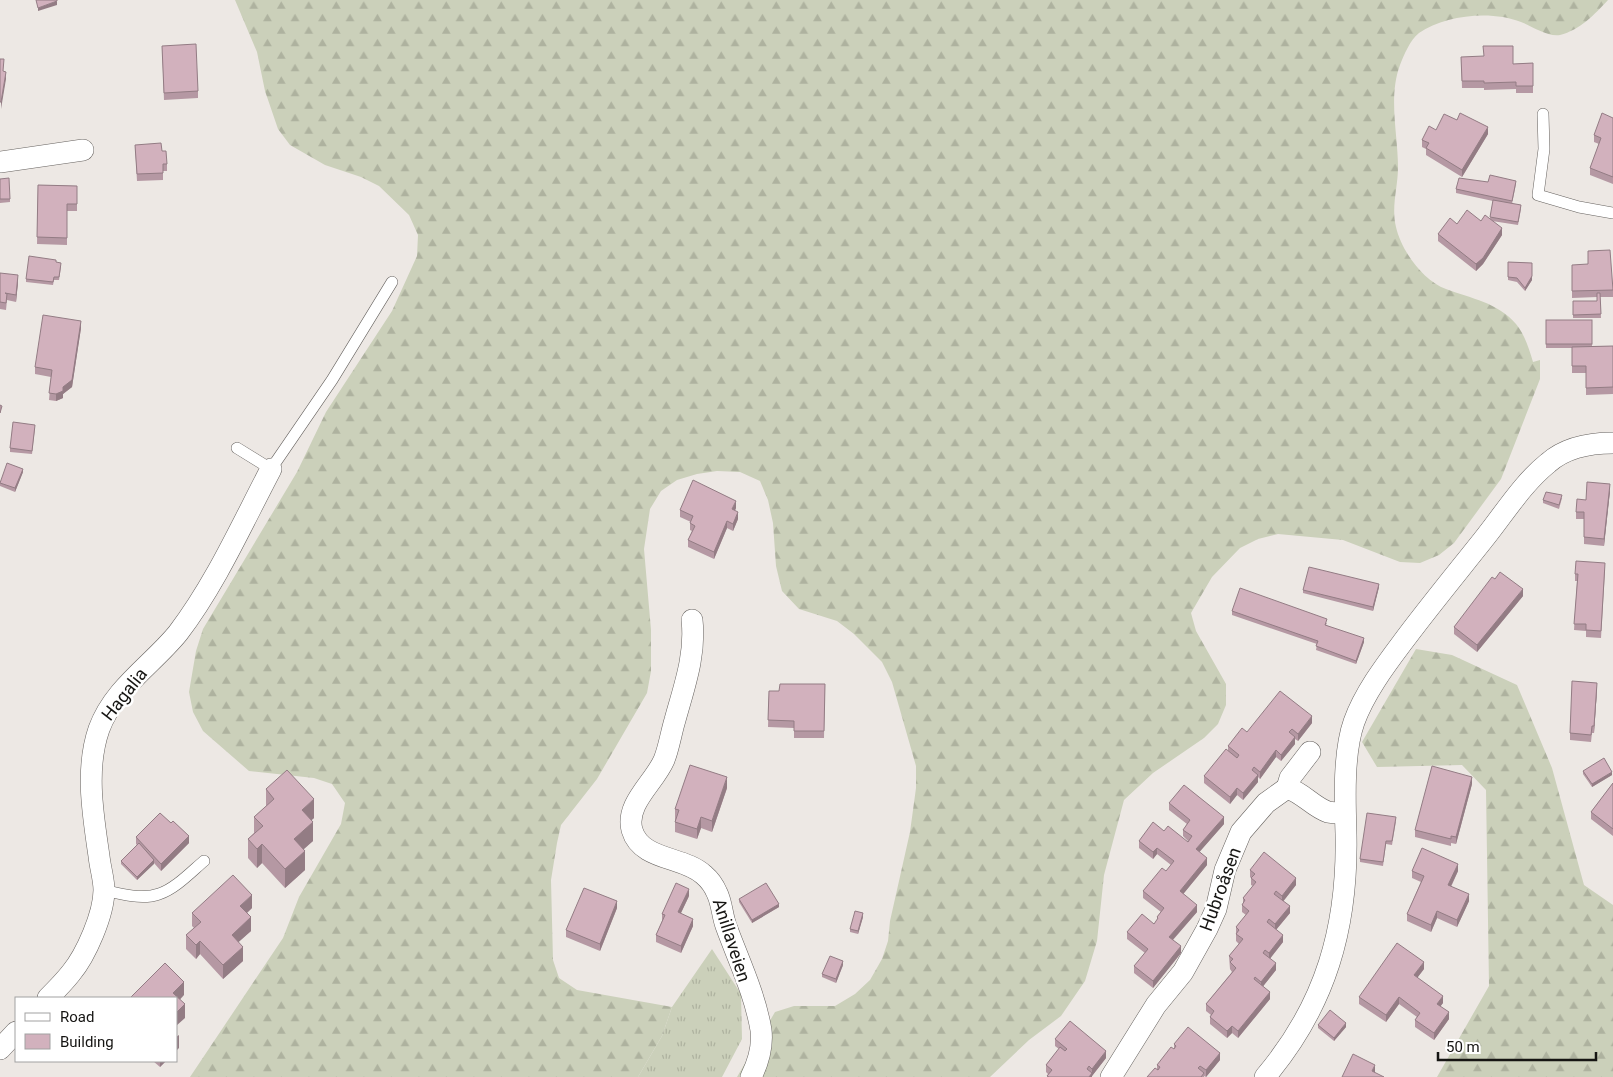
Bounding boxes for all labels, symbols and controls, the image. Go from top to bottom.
street label: Hagalia [97,663,151,725]
street label: Hubroåsen [1195,844,1245,934]
street label: Anillaveien [709,896,755,984]
legend [15,997,178,1062]
text: Road [60,1008,94,1026]
scale bar [1438,1030,1596,1062]
text: Building [60,1033,114,1051]
text: 50 m [1446,1038,1480,1056]

